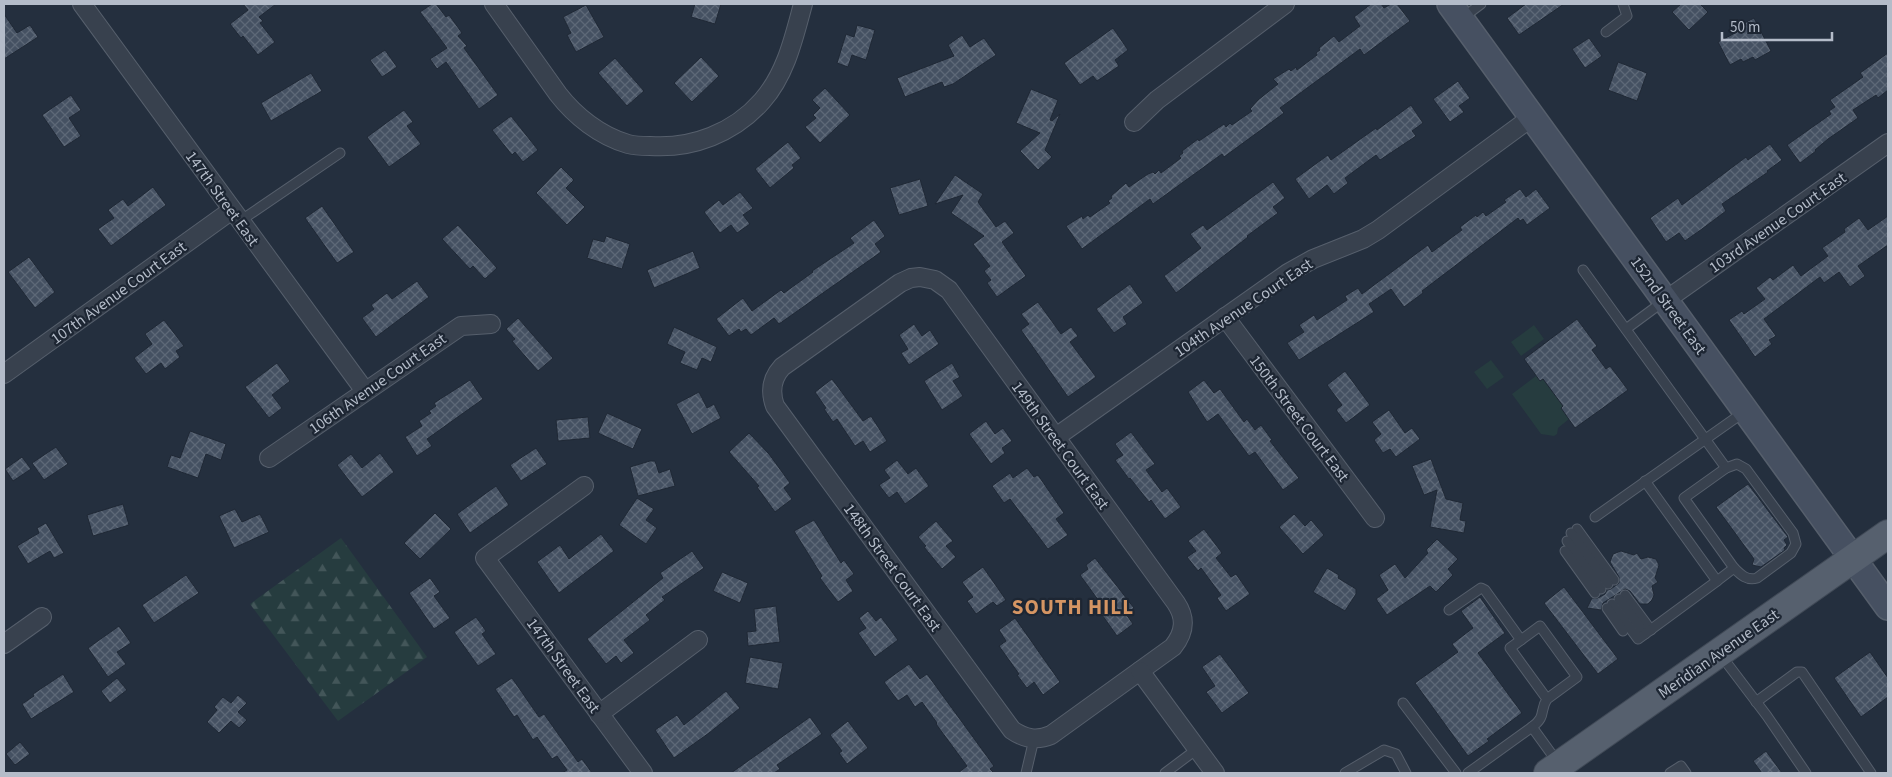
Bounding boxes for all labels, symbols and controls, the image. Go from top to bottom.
scale bar [1722,10,1832,42]
text: 50 m [1730,17,1760,38]
street label: 147th Street East [180,147,265,251]
street label: 103rd Avenue Court East [1705,167,1851,279]
street label: 107th Avenue Court East [46,236,191,350]
street label: 152nd Street East [1625,252,1712,360]
street label: 104th Avenue Court East [1170,253,1318,362]
street label: 106th Avenue Court East [305,328,451,439]
street label: 150th Street Court East [1244,351,1355,487]
street label: 149th Street Court East [1006,377,1115,515]
street label: 148th Street Court East [838,499,947,637]
district label: SOUTH HILL [1012,592,1134,622]
street label: Meridian Avenue East [1654,604,1784,704]
street label: 147th Street East [521,614,606,718]

